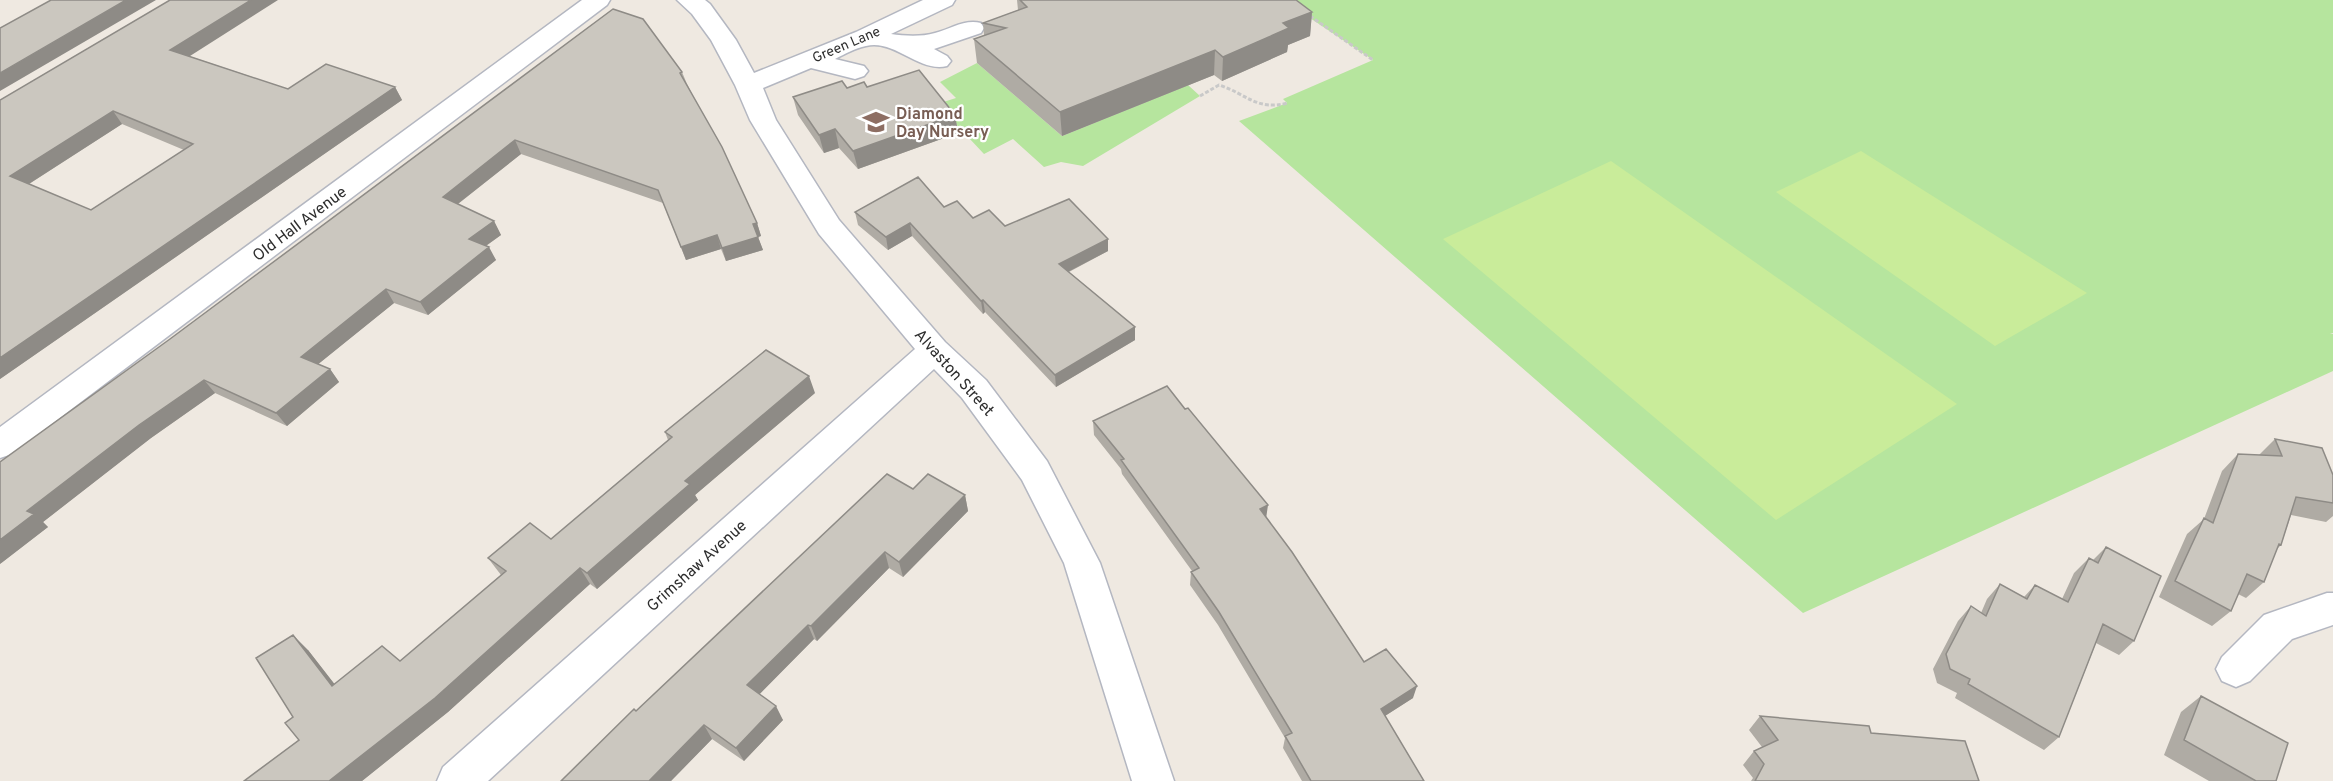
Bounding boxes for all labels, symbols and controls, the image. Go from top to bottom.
street label: Green Lane [810,23,883,67]
place label: Diamond Day Nursery [896,105,989,143]
school or university icon: Diamond Day Nursery [861,107,891,137]
street label: Old Hall Avenue [249,183,351,267]
street label: Alvaston Street [909,326,998,421]
street label: Grimshaw Avenue [643,516,751,617]

